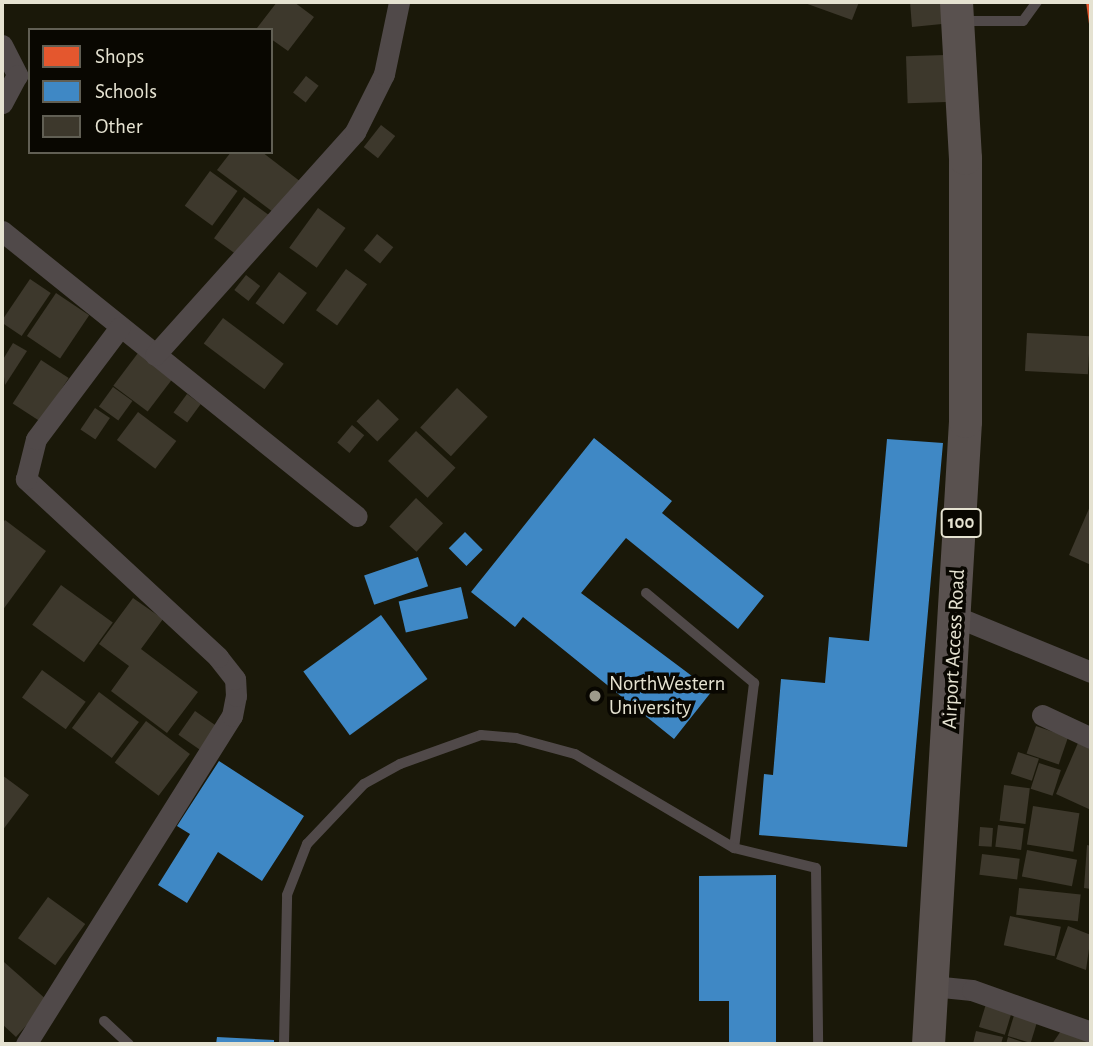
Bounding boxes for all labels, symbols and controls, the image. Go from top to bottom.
legend [28,28,273,154]
text: Shops [95,46,144,67]
text: Schools [95,81,157,102]
text: Other [95,116,142,137]
road number: 100 [940,508,982,538]
street label: Airport Access Road [937,568,971,730]
place label: NorthWestern University [609,671,725,721]
marker: NorthWestern University [587,688,603,704]

